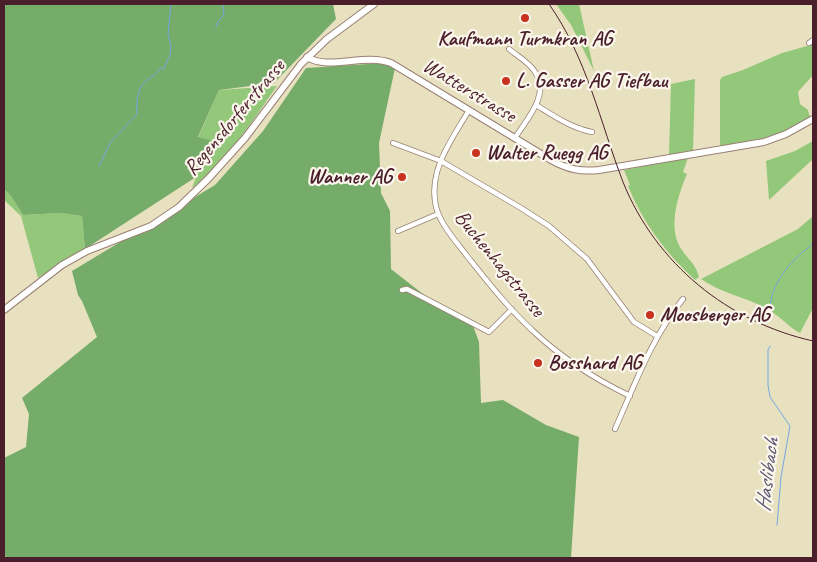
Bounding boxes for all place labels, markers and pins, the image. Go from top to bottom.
marker: Kaufmann Turmkran AG [519,12,531,24]
place label: Kaufmann Turmkran AG [438,26,612,52]
place label: L. Gasser AG Tiefbau [516,68,667,94]
marker: L. Gasser AG Tiefbau [500,75,512,87]
place label: Walter Ruegg AG [486,140,608,166]
marker: Walter Ruegg AG [470,147,482,159]
place label: Wanner AG [308,164,392,190]
marker: Wanner AG [396,171,408,183]
place label: Moosberger AG [660,302,770,328]
marker: Moosberger AG [644,309,656,321]
place label: Bosshard AG [548,350,642,376]
marker: Bosshard AG [532,357,544,369]

